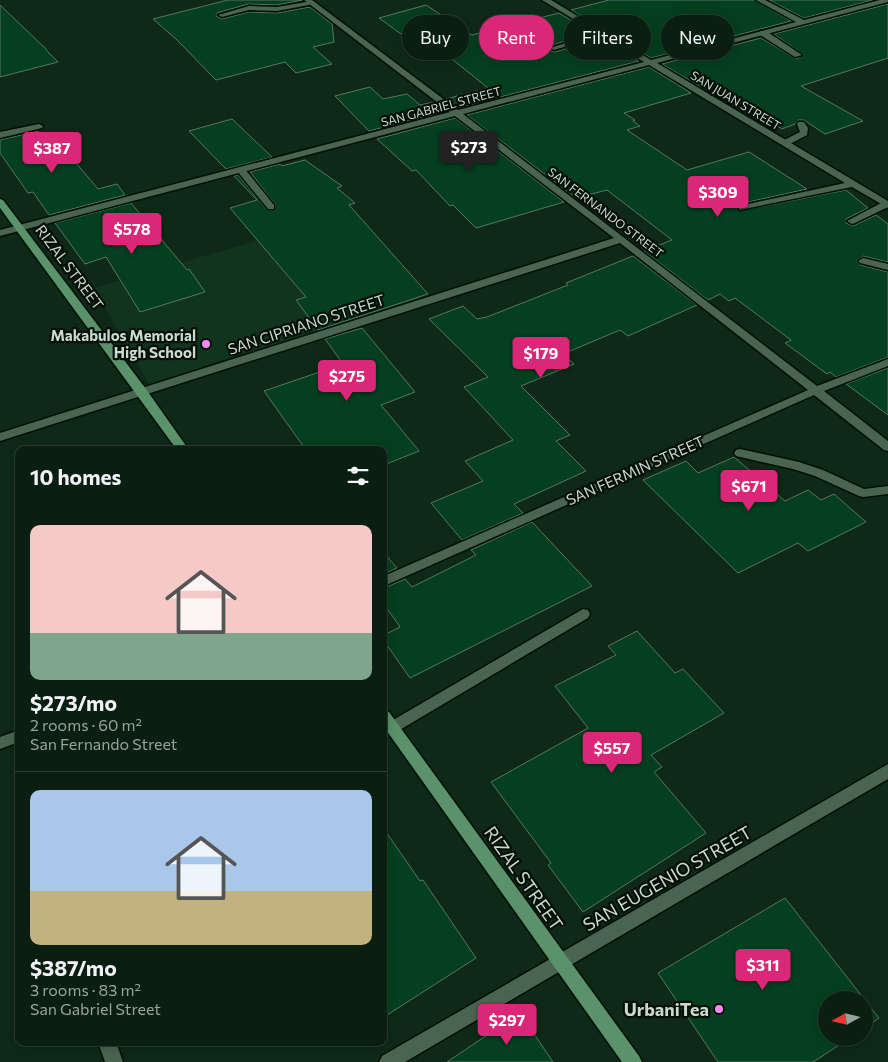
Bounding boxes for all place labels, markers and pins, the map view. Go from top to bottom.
pin: $273 [439,130,499,173]
pin: $387 [22,132,82,174]
pin: $309 [688,176,748,218]
pin: $578 [102,212,162,255]
place label: Makabulos Memorial High School [50,326,196,361]
pin: $179 [511,336,571,379]
marker: Makabulos Memorial High School [200,338,212,350]
pin: $275 [317,360,377,402]
pin: $671 [719,470,779,512]
pin: $557 [582,732,642,774]
pin: $311 [733,948,793,991]
place label: UrbaniTea [624,998,709,1020]
marker: UrbaniTea [713,1003,725,1015]
pin: $297 [477,1004,537,1046]

